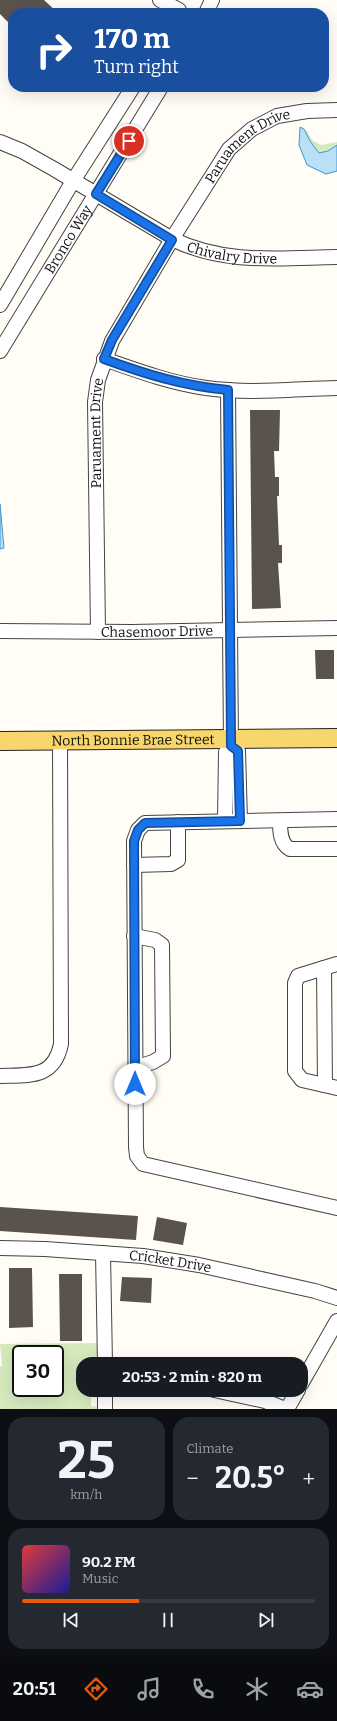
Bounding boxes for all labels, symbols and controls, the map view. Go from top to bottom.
text: 170 m [94,22,170,55]
icon: right [28,24,80,76]
text: Turn right [94,56,179,78]
street label: Paruament Drive [201,106,291,187]
pin [112,124,146,158]
icon: arrive [118,130,140,152]
street label: Bronco Way [41,202,96,277]
street label: Chivalry Drive [184,238,277,268]
street label: Paruament Drive [87,377,107,488]
street label: Chasemoor Drive [101,622,213,641]
street label: North Bonnie Brae Street [51,731,215,750]
position arrow [114,1063,156,1105]
street label: Cricket Drive [128,1247,213,1277]
speed limit sign: 30 [12,1345,64,1397]
text: 20:53 · 2 min · 820 m [122,1368,262,1386]
text: 25 [57,1429,115,1492]
text: Climate [187,1441,233,1456]
text: 20.5° [215,1460,286,1496]
text: − [187,1465,199,1492]
text: + [302,1465,315,1492]
text: km/h [70,1487,102,1502]
text: 90.2 FM [82,1553,136,1571]
text: Music [82,1571,118,1586]
icon: previous [60,1609,82,1631]
icon: pause [157,1609,179,1631]
icon: next [255,1609,277,1631]
icon: directions [82,1675,110,1703]
icon: music [135,1675,163,1703]
icon: phone [189,1675,217,1703]
icon: climate [243,1675,271,1703]
icon: car [296,1675,324,1703]
text: 20:51 [13,1678,56,1700]

